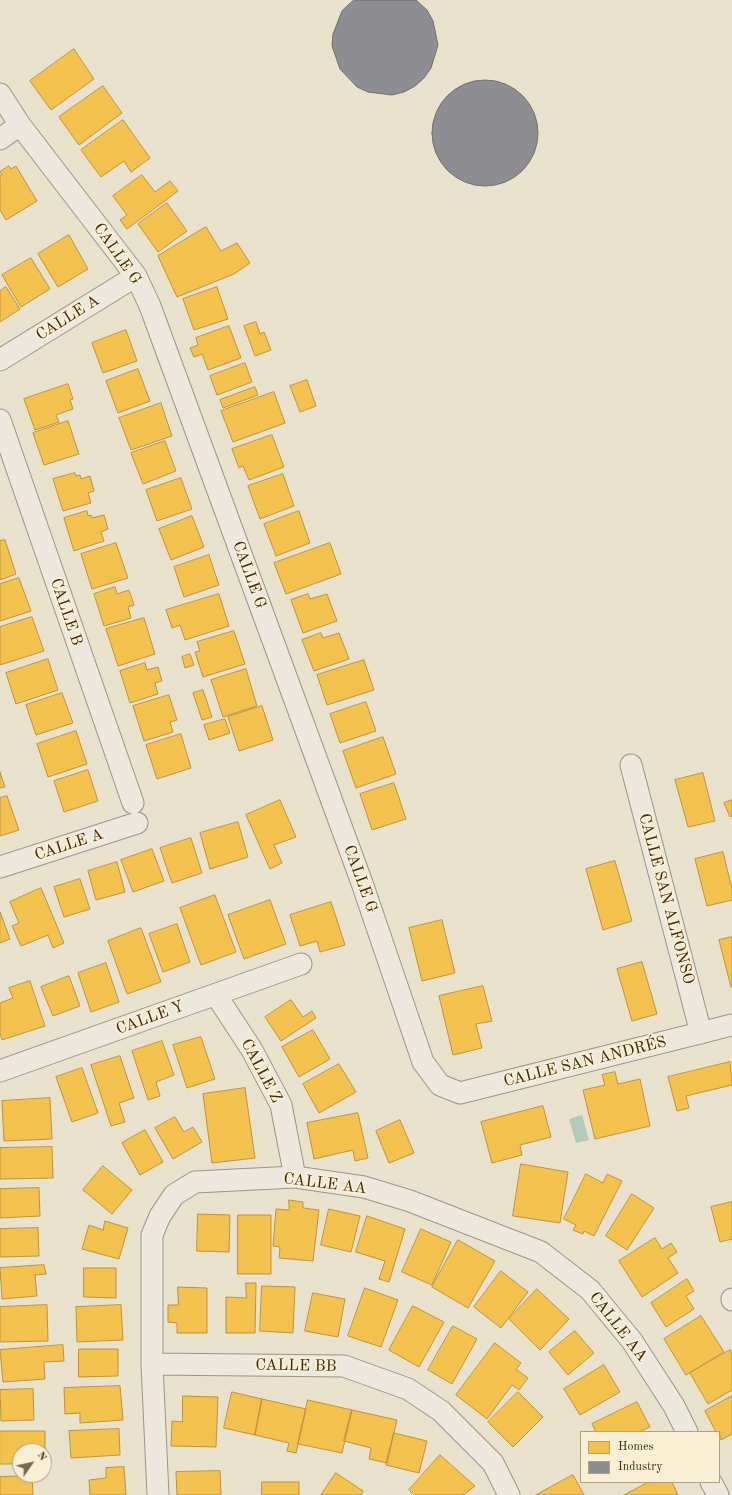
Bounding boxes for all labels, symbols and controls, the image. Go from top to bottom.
street label: CALLE G [89,220,145,288]
street label: CALLE A [33,291,103,345]
street label: CALLE G [228,539,270,611]
street label: CALLE B [46,576,86,648]
street label: CALLE SAN ALFONSO [634,811,698,987]
street label: CALLE A [32,825,106,865]
street label: CALLE G [339,843,381,915]
street label: CALLE Y [113,997,187,1039]
street label: CALLE SAN ANDRÉS [502,1032,668,1092]
street label: CALLE Z [236,1036,286,1106]
street label: CALLE AA [282,1169,368,1199]
street label: CALLE AA [585,1288,651,1366]
street label: CALLE BB [255,1356,337,1376]
legend [580,1431,720,1483]
text: Homes [618,1441,654,1453]
north arrow [12,1443,52,1483]
text: N [35,1450,48,1463]
text: Industry [618,1461,663,1473]

